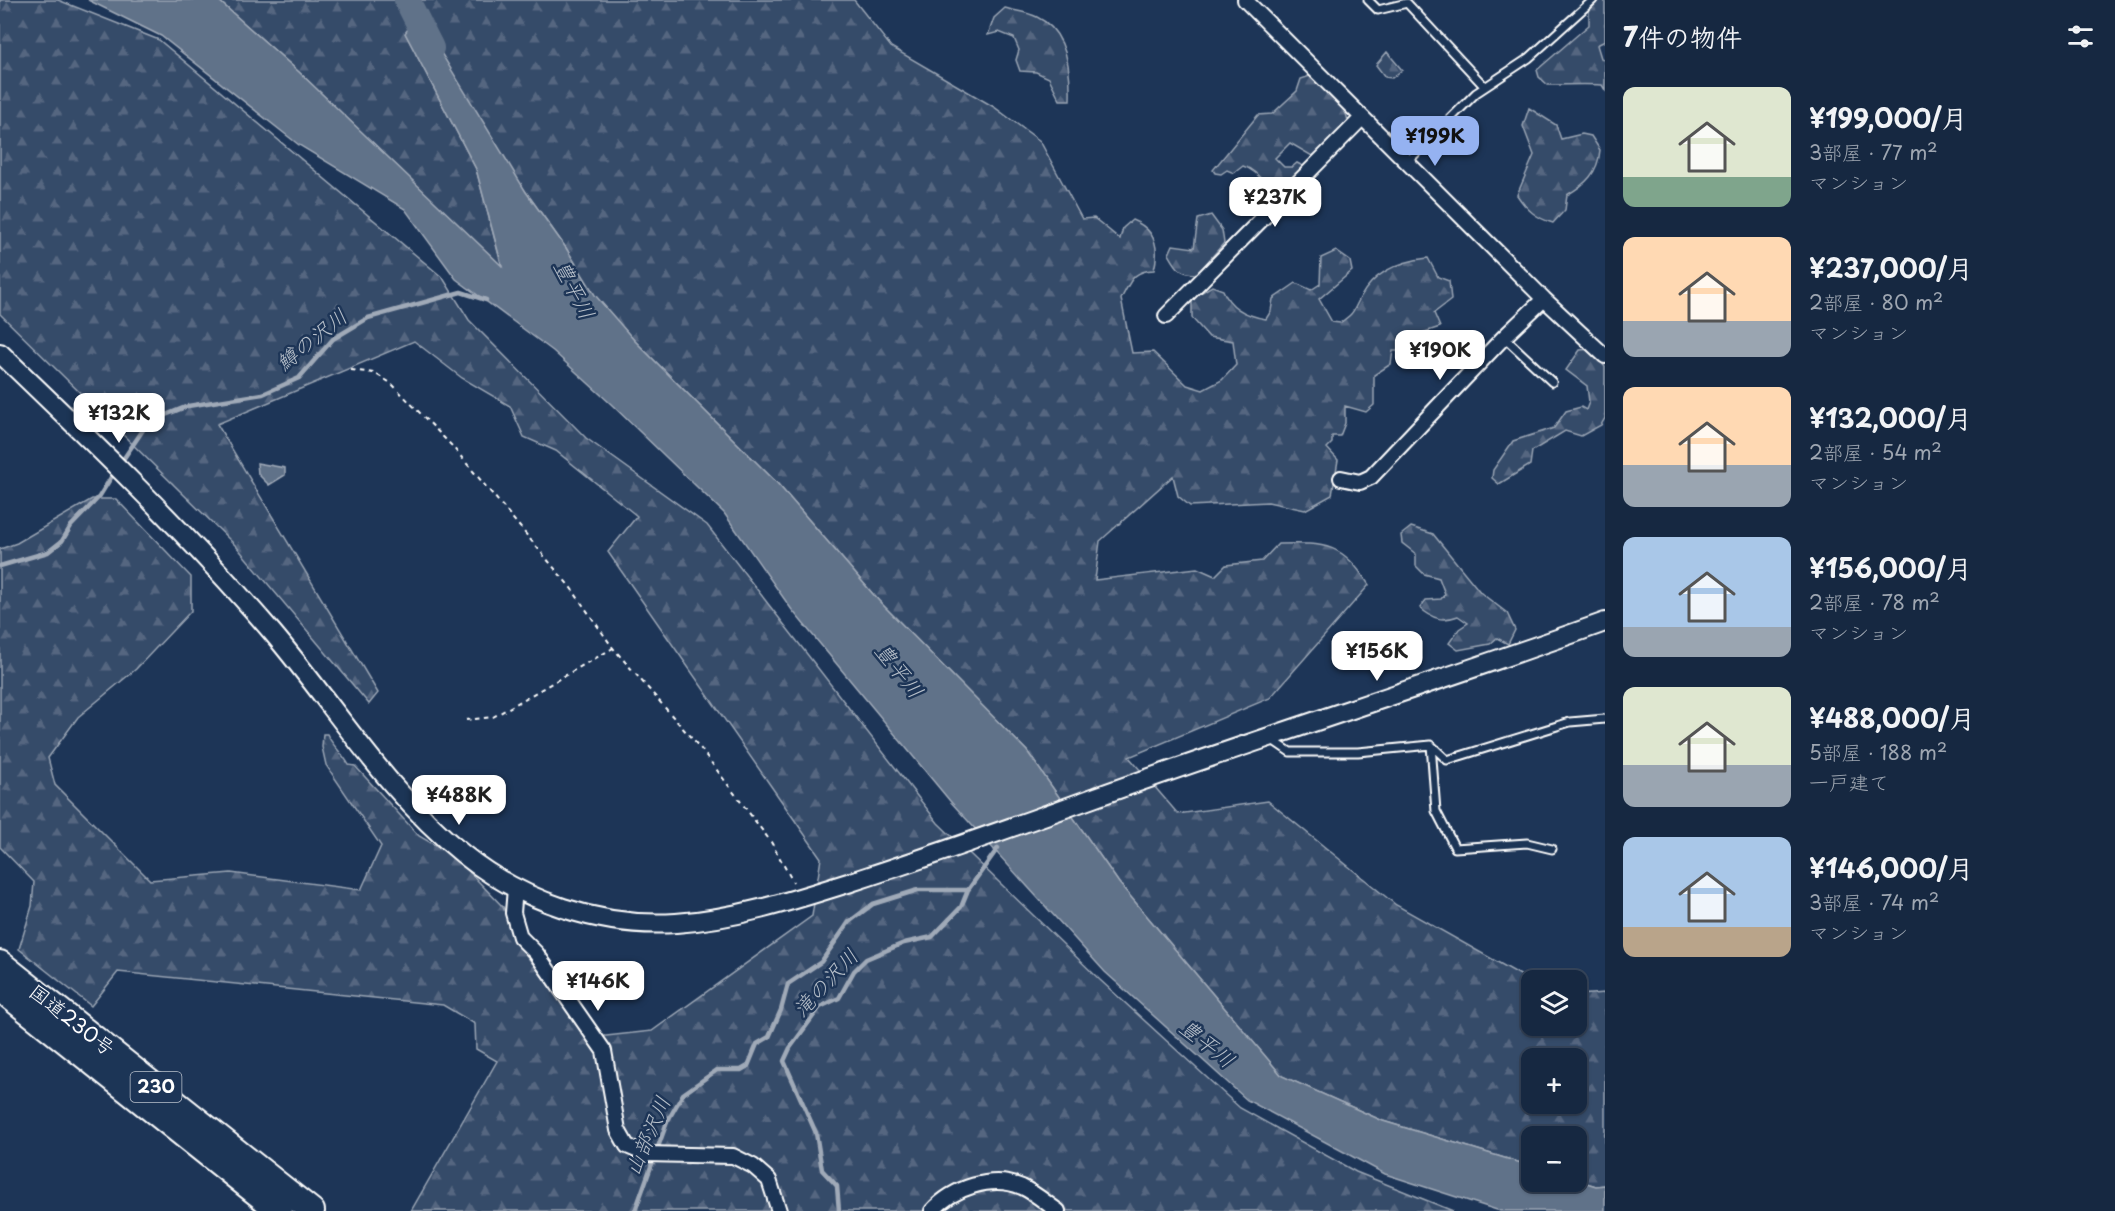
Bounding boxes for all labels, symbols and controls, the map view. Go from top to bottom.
text: 7件の物件 [1623,17,1742,56]
icon: filters [2064,20,2097,53]
text: ¥199,000/月 [1809,98,1968,137]
icon: home [1671,111,1743,183]
pin: ¥199K [1393,116,1477,167]
text: ¥199K [1405,120,1465,150]
text: 3部屋 · 77 m² [1809,137,1938,167]
text: マンション [1809,167,1908,197]
pin: ¥237K [1233,177,1317,228]
text: ¥237K [1243,181,1307,211]
text: ¥237,000/月 [1809,248,1973,287]
water label: 豊平川 [547,254,604,324]
icon: home [1671,261,1743,333]
text: 2部屋 · 80 m² [1809,287,1943,317]
water label: 鱒の沢川 [268,300,353,377]
text: マンション [1809,317,1908,347]
pin: ¥190K [1398,330,1482,381]
text: ¥190K [1409,334,1471,364]
pin: ¥132K [77,393,161,444]
text: ¥132K [88,397,150,427]
text: ¥132,000/月 [1809,398,1972,437]
icon: home [1671,411,1743,483]
text: 2部屋 · 54 m² [1809,437,1942,467]
text: マンション [1809,467,1908,497]
text: ¥156,000/月 [1809,548,1972,587]
icon: home [1671,561,1743,633]
text: 2部屋 · 78 m² [1809,587,1940,617]
text: マンション [1809,617,1908,647]
pin: ¥156K [1335,631,1419,682]
water label: 豊平川 [869,635,933,704]
text: ¥156K [1346,635,1408,665]
text: ¥488,000/月 [1809,698,1975,737]
icon: home [1671,711,1743,783]
text: 5部屋 · 188 m² [1809,737,1947,767]
text: 一戸建て [1809,767,1889,797]
pin: ¥488K [417,775,501,826]
text: ¥488K [426,779,492,809]
text: ¥146,000/月 [1809,848,1974,887]
icon: home [1671,861,1743,933]
text: 3部屋 · 74 m² [1809,887,1939,917]
text: マンション [1809,917,1908,947]
water label: 滝の沢川 [784,940,865,1023]
pin: ¥146K [556,961,640,1012]
text: ¥146K [566,965,630,995]
map controls [1521,970,1587,1192]
button: layers [1521,970,1587,1036]
street label: 国道230号 [23,976,122,1062]
water label: 豊平川 [1174,1010,1243,1075]
button: + [1521,1048,1587,1114]
road number: 230 [130,1072,182,1102]
water label: 山部沢川 [615,1090,677,1180]
button: − [1521,1126,1587,1192]

